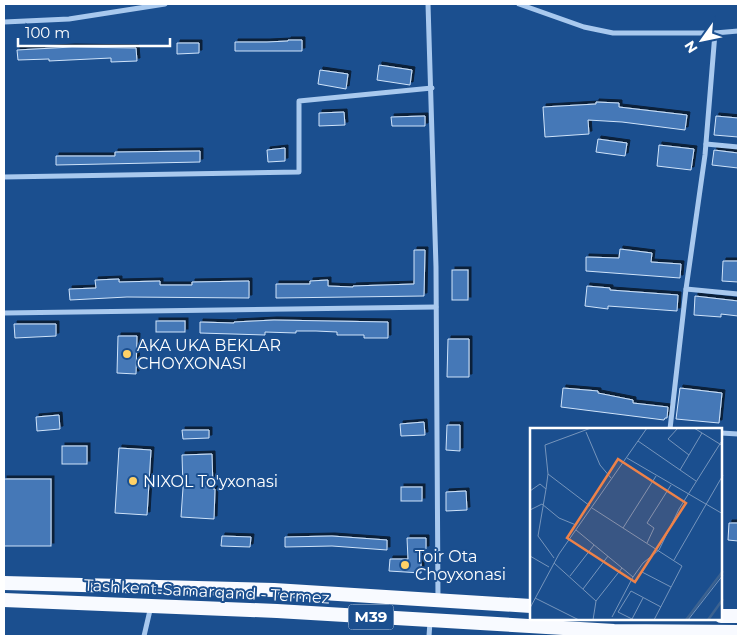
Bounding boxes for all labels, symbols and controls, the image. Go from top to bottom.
scale bar [18,15,170,47]
north arrow [677,15,727,65]
text: 100 m [25,23,70,42]
text: N [680,37,702,57]
place label: AKA UKA BEKLAR CHOYXONASI [137,336,281,373]
marker: AKA UKA BEKLAR CHOYXONASI [121,348,133,360]
inset map [530,428,722,620]
place label: NIXOL To'yxonasi [143,472,278,491]
marker: NIXOL To'yxonasi [127,475,139,487]
place label: Toir Ota Choyxonasi [415,547,506,584]
marker: Toir Ota Choyxonasi [399,559,411,571]
street label: Tashkent-Samarqand - Termez [84,576,330,607]
road number: M39 [348,604,394,630]

